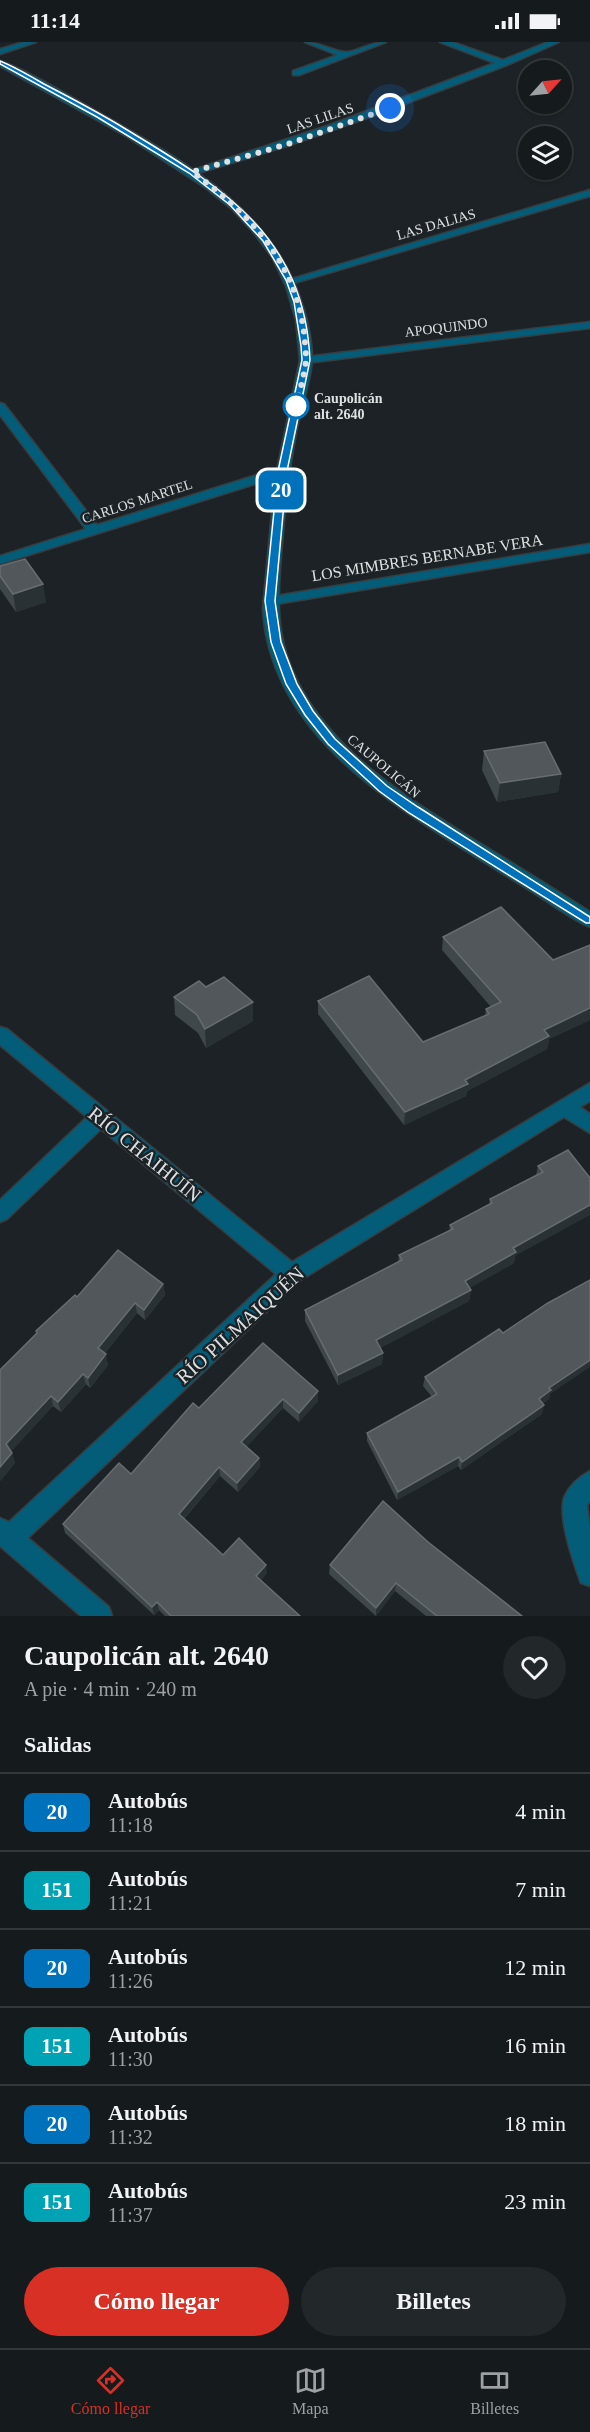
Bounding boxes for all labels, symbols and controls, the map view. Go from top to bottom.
text: 11:14 [30,8,80,33]
north arrow [518,60,572,114]
map controls [518,60,572,180]
your location [375,93,405,123]
street label: LAS LILAS [285,100,356,137]
button: layers [518,126,572,180]
street label: LAS DALIAS [395,206,477,243]
street label: APOQUINDO [404,315,488,340]
place label: Caupolicán alt. 2640 [314,391,383,422]
marker: Caupolicán alt. 2640 [283,393,309,419]
line badge: 20 [254,470,308,510]
street label: CARLOS MARTEL [80,477,194,526]
text: 20 [271,478,292,502]
street label: LOS MIMBRES BERNABE VERA [310,531,544,584]
street label: CAUPOLICÁN [344,731,424,801]
street label: RÍO CHAIHUÍN [84,1102,206,1206]
street label: RÍO PILMAIQUÉN [172,1262,308,1388]
button: heart [503,1636,566,1699]
text: Caupolicán alt. 2640 [24,1640,269,1671]
text: A pie · 4 min · 240 m [24,1678,197,1700]
text: Salidas [24,1732,91,1757]
text: Autobús [108,1788,187,1813]
text: 4 min [515,1799,566,1824]
text: 20 [47,1800,68,1824]
text: 11:18 [108,1814,153,1836]
text: Autobús [108,1866,187,1891]
text: 7 min [515,1877,566,1902]
text: 151 [41,1878,73,1902]
text: 11:21 [108,1892,153,1914]
text: Autobús [108,1944,187,1969]
text: 12 min [504,1955,566,1980]
text: 20 [47,1956,68,1980]
text: 11:26 [108,1970,153,1992]
text: Autobús [108,2022,187,2047]
text: 16 min [504,2033,566,2058]
text: 151 [41,2034,73,2058]
text: 11:30 [108,2048,153,2070]
text: Autobús [108,2100,187,2125]
text: 18 min [504,2111,566,2136]
text: 20 [47,2112,68,2136]
text: 11:32 [108,2126,153,2148]
text: Autobús [108,2178,187,2203]
text: 23 min [504,2189,566,2214]
text: 151 [41,2190,73,2214]
text: 11:37 [108,2204,153,2226]
button: Cómo llegar [24,2267,289,2336]
button: Billetes [301,2267,566,2336]
tab: Cómo llegar [71,2364,150,2418]
tab: Mapa [292,2364,329,2418]
tab: Billetes [470,2364,519,2418]

